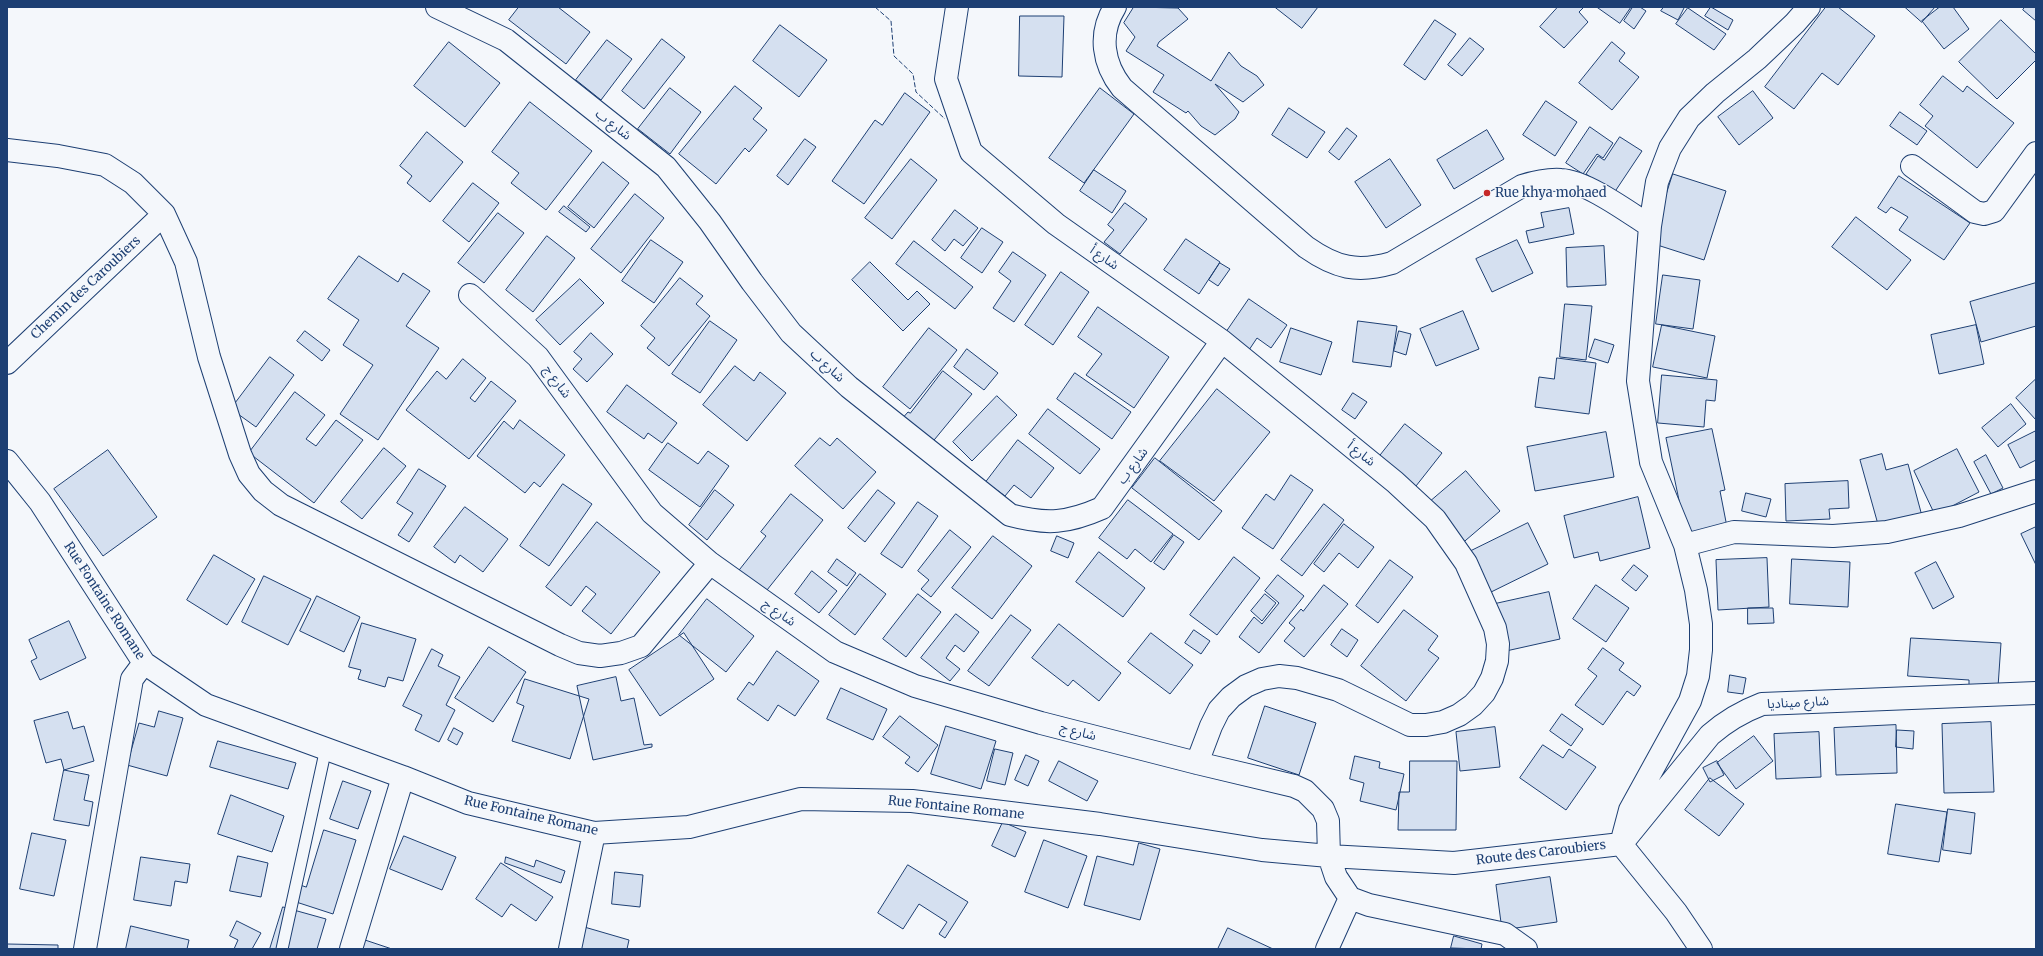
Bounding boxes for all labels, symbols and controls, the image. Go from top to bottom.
street label: شارع ب [592,106,634,144]
place label: Rue khya mohaed [1495,185,1607,201]
marker: Rue khya mohaed [1482,188,1492,198]
street label: Chemin des Caroubiers [28,233,144,343]
street label: شارع أ [1087,243,1121,273]
street label: شارع ب [807,346,847,386]
street label: شارع ج [540,363,574,401]
street label: شارع أ [1344,438,1378,470]
street label: شارع ب [1115,445,1151,487]
street label: Rue Fontaine Romane [60,539,148,663]
street label: شارع ج [759,596,799,630]
street label: شارع ميناديا [1767,694,1829,712]
street label: شارع ج [1058,720,1098,744]
street label: Rue Fontaine Romane [463,793,599,839]
street label: Rue Fontaine Romane [887,793,1025,823]
street label: Route des Caroubiers [1475,837,1607,869]

